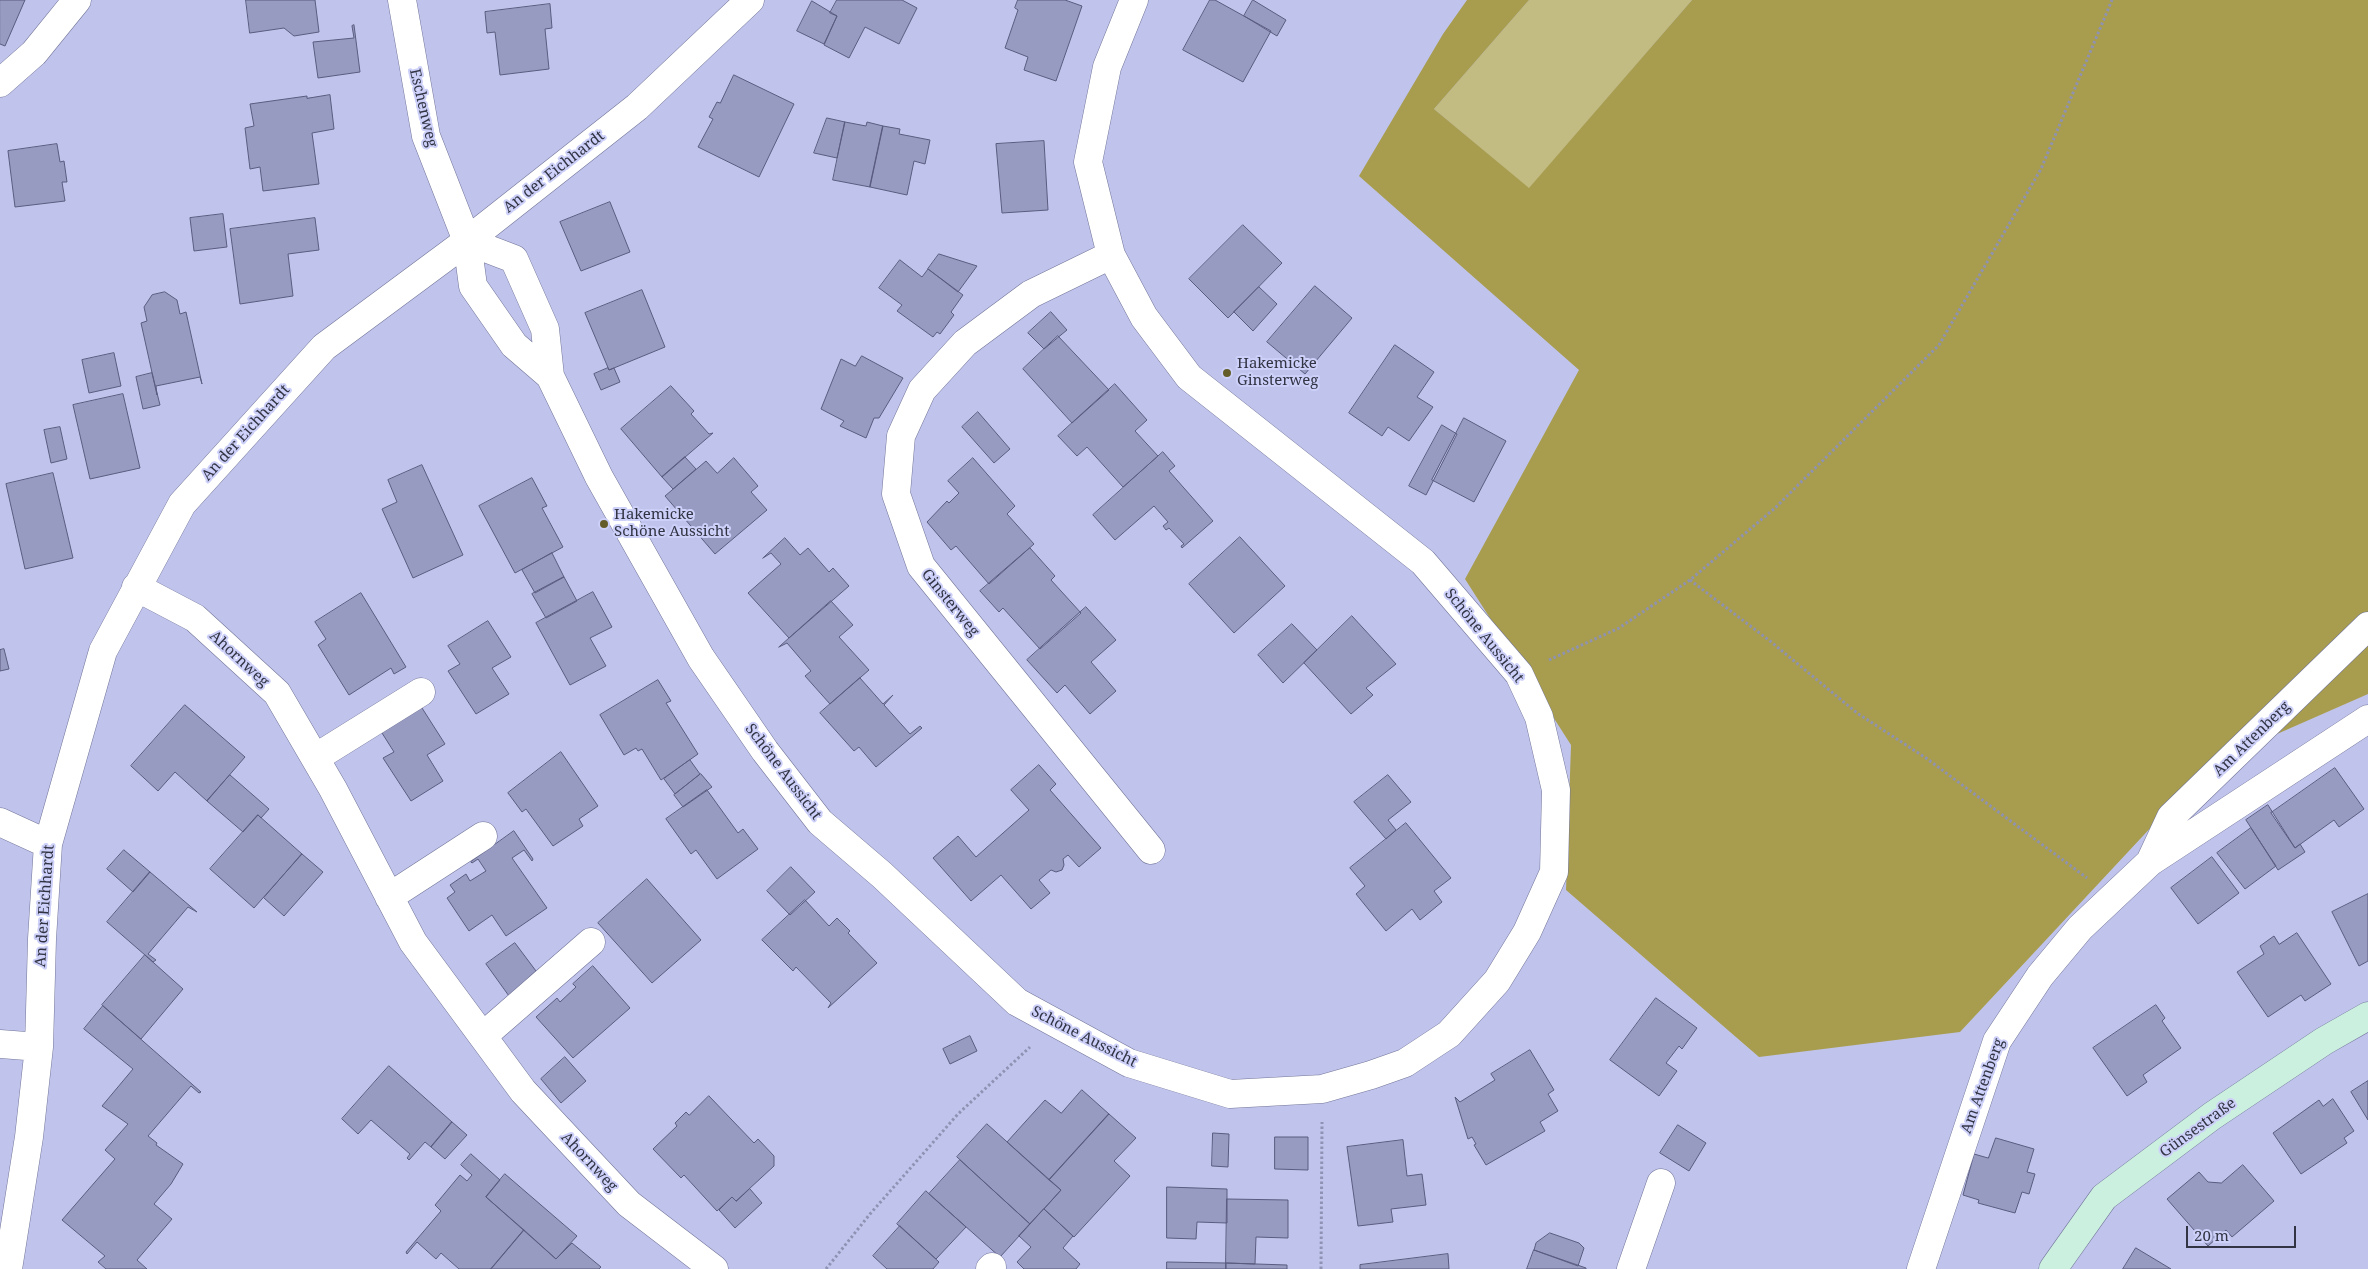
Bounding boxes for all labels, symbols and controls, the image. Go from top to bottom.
street label: Eschenweg [405,67,441,149]
street label: An der Eichhardt [500,127,608,217]
place label: Hakemicke Ginsterweg [1237,355,1318,390]
marker: Hakemicke Ginsterweg [1221,367,1233,379]
street label: An der Eichhardt [198,381,294,485]
place label: Hakemicke Schöne Aussicht [614,506,730,541]
marker: Hakemicke Schöne Aussicht [598,518,610,530]
street label: Ginsterweg [917,566,983,640]
street label: Schöne Aussicht [1441,585,1527,687]
street label: Ahornweg [206,627,272,691]
street label: Am Attenberg [2210,698,2294,780]
street label: Schöne Aussicht [741,720,825,824]
street label: An der Eichhardt [32,844,58,968]
street label: Schöne Aussicht [1028,1003,1140,1071]
street label: Am Attenberg [1957,1036,2009,1136]
street label: Günsestraße [2156,1094,2240,1162]
street label: Ahornweg [557,1129,621,1195]
scale bar [2188,1216,2298,1248]
text: 20 m [2194,1225,2229,1245]

